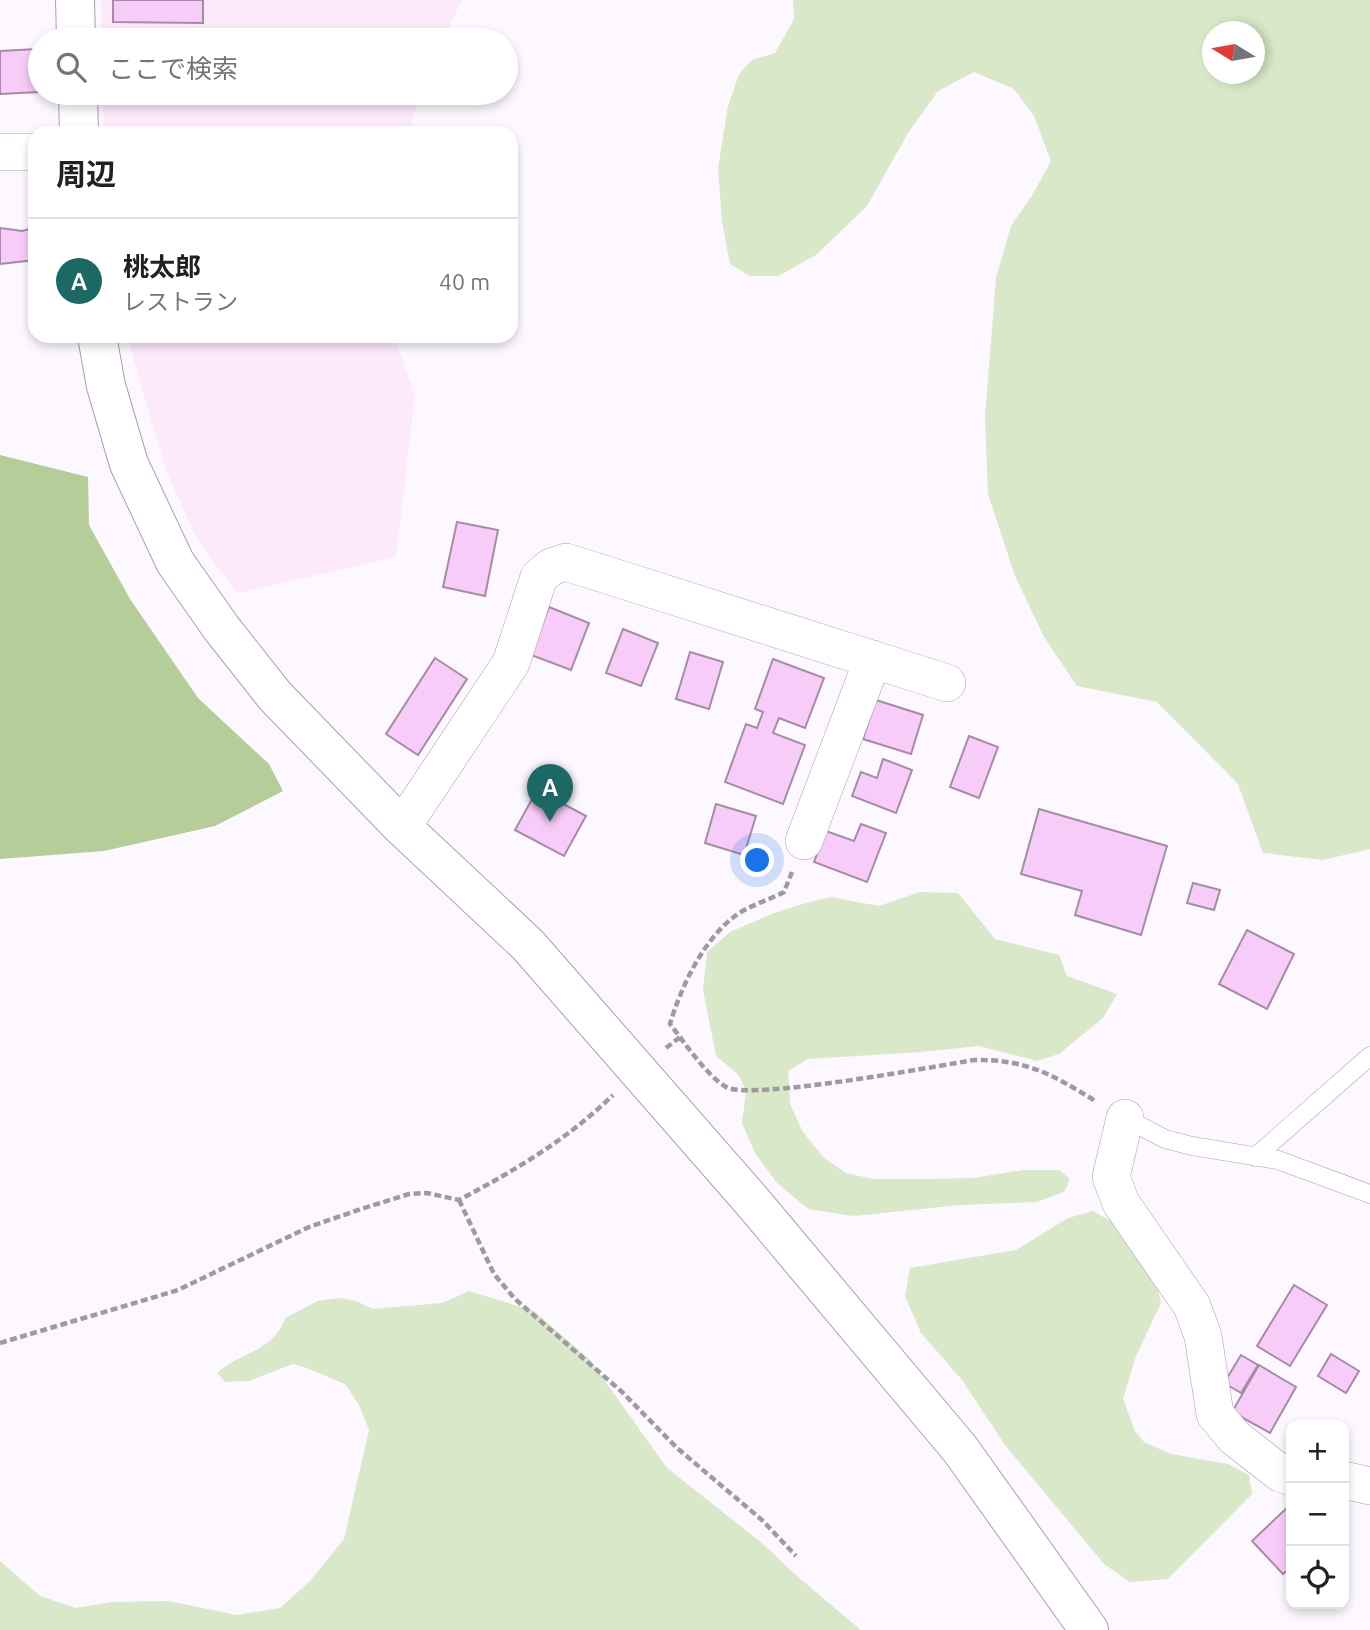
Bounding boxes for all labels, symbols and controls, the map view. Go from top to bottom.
north arrow [1202,21,1265,84]
search box [28,28,518,105]
icon: search [52,48,90,86]
text: ここで検索 [108,54,238,83]
text: 周辺 [56,157,116,191]
text: 桃太郎 [123,252,201,281]
text: A [71,269,87,294]
text: 40 m [439,269,490,294]
text: レストラン [123,289,238,314]
pin: A [527,764,573,822]
your location [740,843,774,877]
map controls [1286,1420,1349,1609]
button: + [1286,1420,1349,1483]
button: − [1286,1483,1349,1546]
button: locate [1286,1546,1349,1609]

